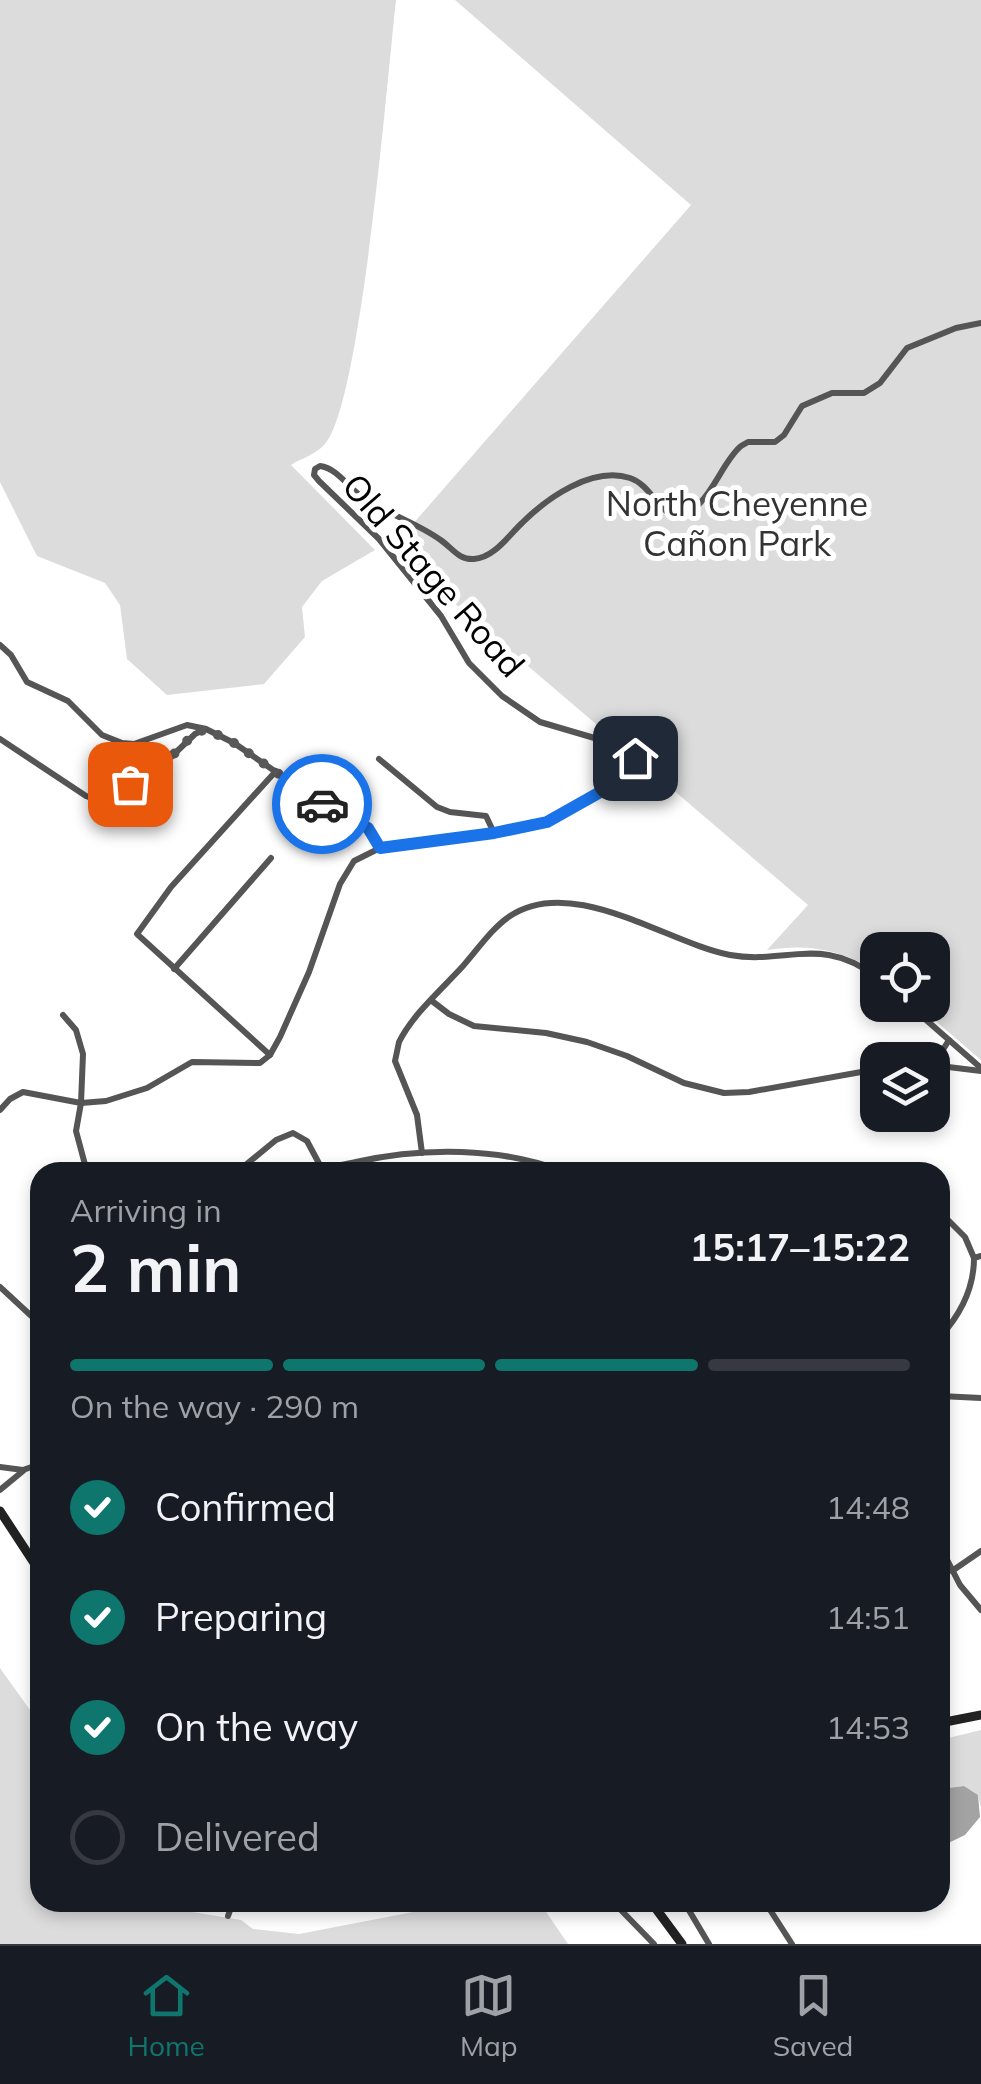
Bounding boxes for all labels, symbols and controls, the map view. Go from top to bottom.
street label: Old Stage Road [334,464,534,686]
park label: North Cheyenne Cañon Park [606,481,868,565]
pin [593,716,678,801]
icon: home [608,731,663,786]
pin [88,742,173,827]
courier [272,754,372,854]
icon: bag [103,757,158,812]
icon: car [295,777,350,832]
map controls [860,932,950,1132]
button: locate [860,932,950,1022]
button: layers [860,1042,950,1132]
text: Arriving in [70,1190,222,1230]
text: 15:17–15:22 [690,1223,910,1271]
text: 2 min [70,1227,241,1308]
text: On the way · 290 m [70,1386,359,1426]
icon: check [70,1480,125,1535]
text: Confirmed [155,1483,336,1531]
text: 14:48 [826,1487,910,1527]
icon: check [70,1590,125,1645]
text: Preparing [155,1593,327,1641]
text: 14:51 [826,1597,910,1637]
icon: check [70,1700,125,1755]
text: On the way [155,1703,358,1751]
text: 14:53 [826,1707,910,1747]
text: Delivered [155,1813,320,1861]
tab: Home [128,1968,205,2063]
tab: Map [460,1968,518,2063]
tab: Saved [773,1968,853,2063]

